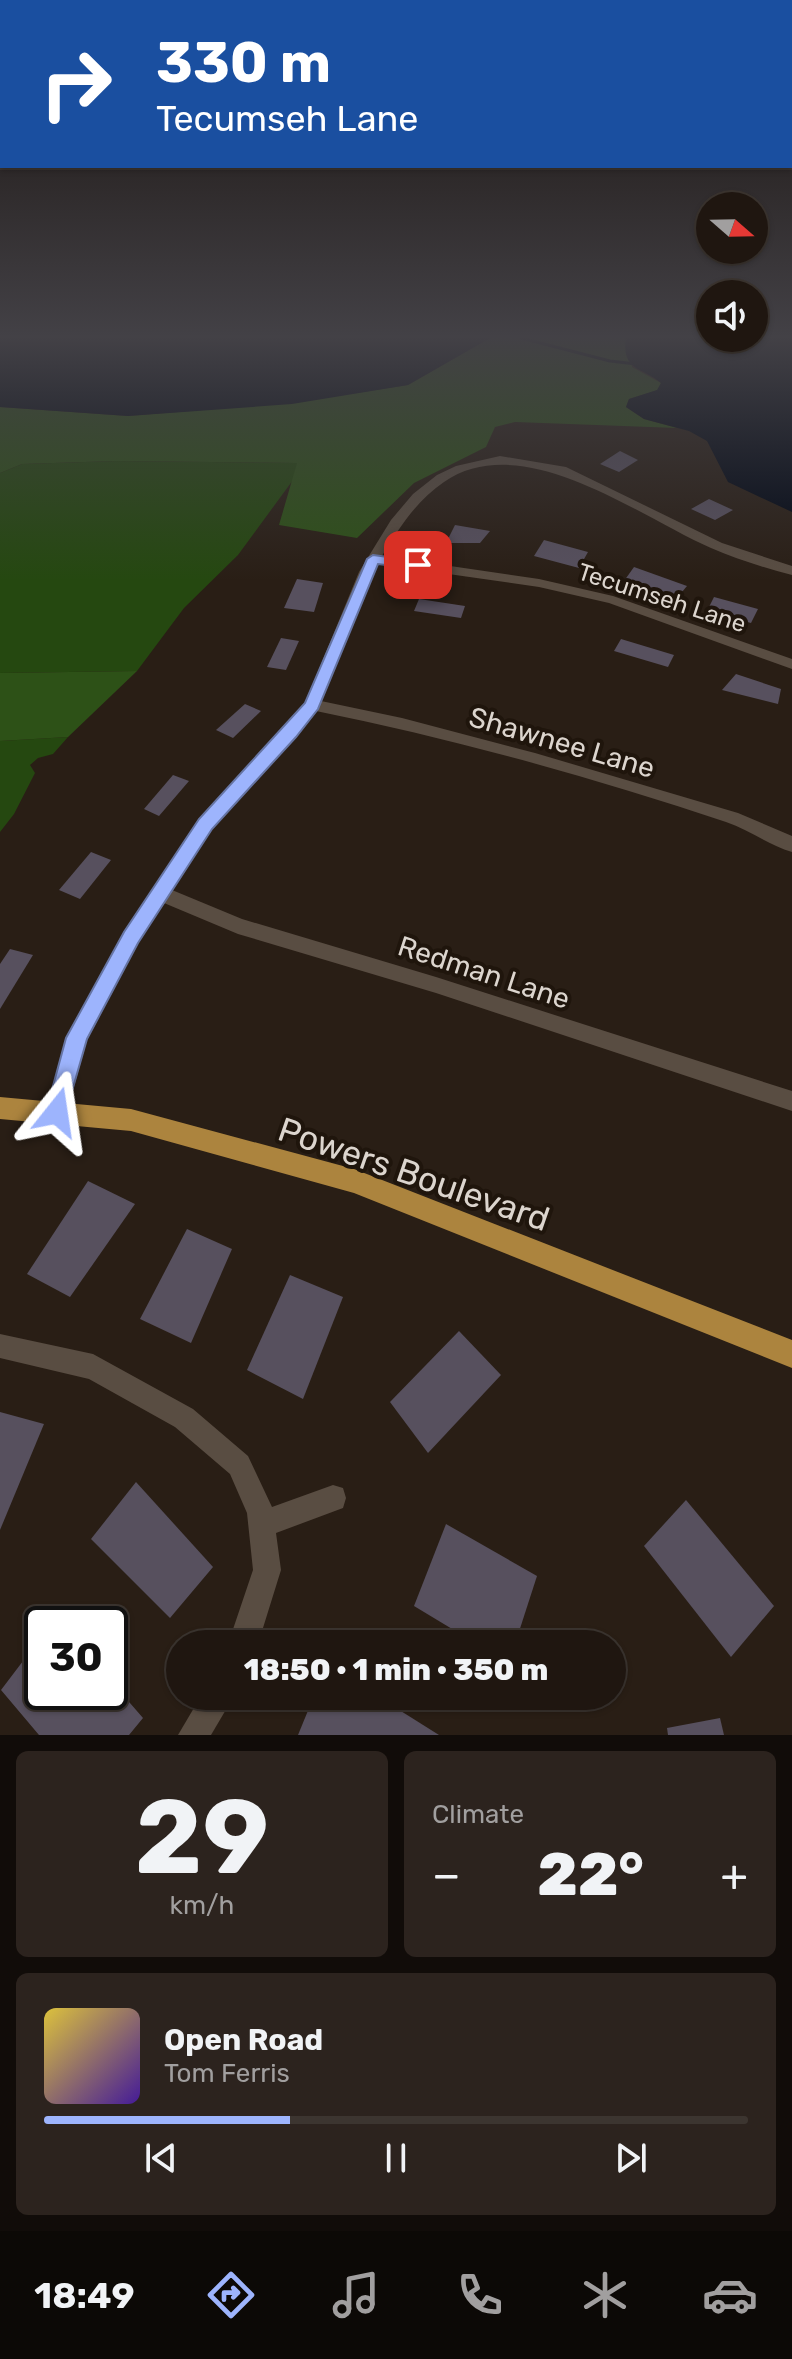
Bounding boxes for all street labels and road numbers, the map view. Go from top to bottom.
street label: Tecumseh Lane [574,558,750,638]
street label: Shawnee Lane [465,700,658,785]
street label: Redman Lane [394,929,574,1016]
street label: Powers Boulevard [273,1109,555,1240]

